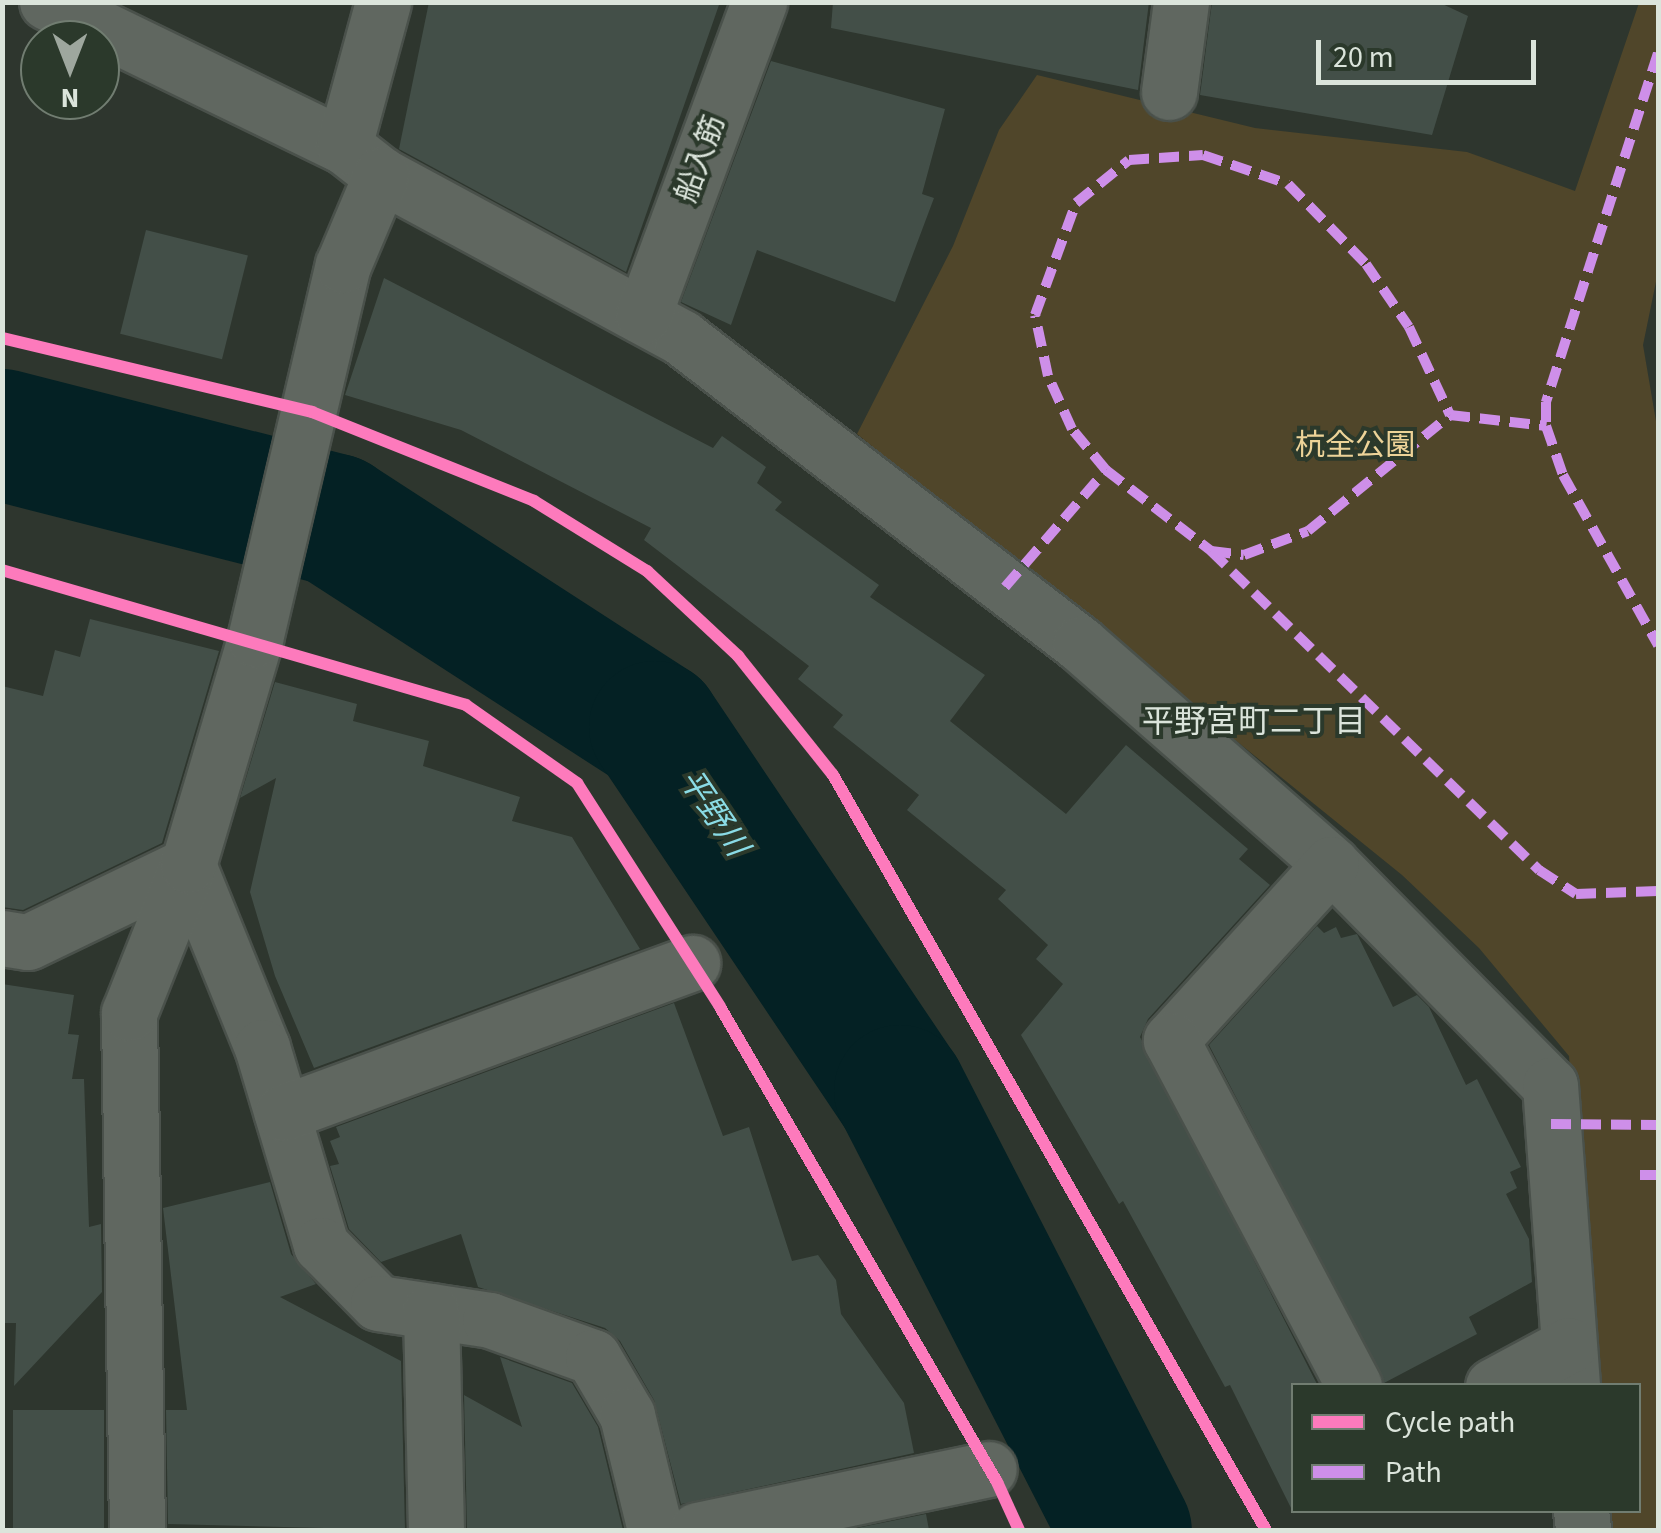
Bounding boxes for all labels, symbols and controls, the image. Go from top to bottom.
north arrow [20,20,120,120]
scale bar [1321,20,1541,82]
text: 20 m [1333,36,1394,79]
text: N [61,78,79,118]
street label: 船入筋 [669,111,733,207]
park label: 杭全公園 [1295,428,1415,464]
district label: 平野宮町二丁目 [1142,703,1366,741]
water label: 平野川 [670,762,756,864]
legend [1291,1383,1641,1513]
text: Cycle path [1385,1401,1515,1444]
text: Path [1385,1451,1442,1494]

